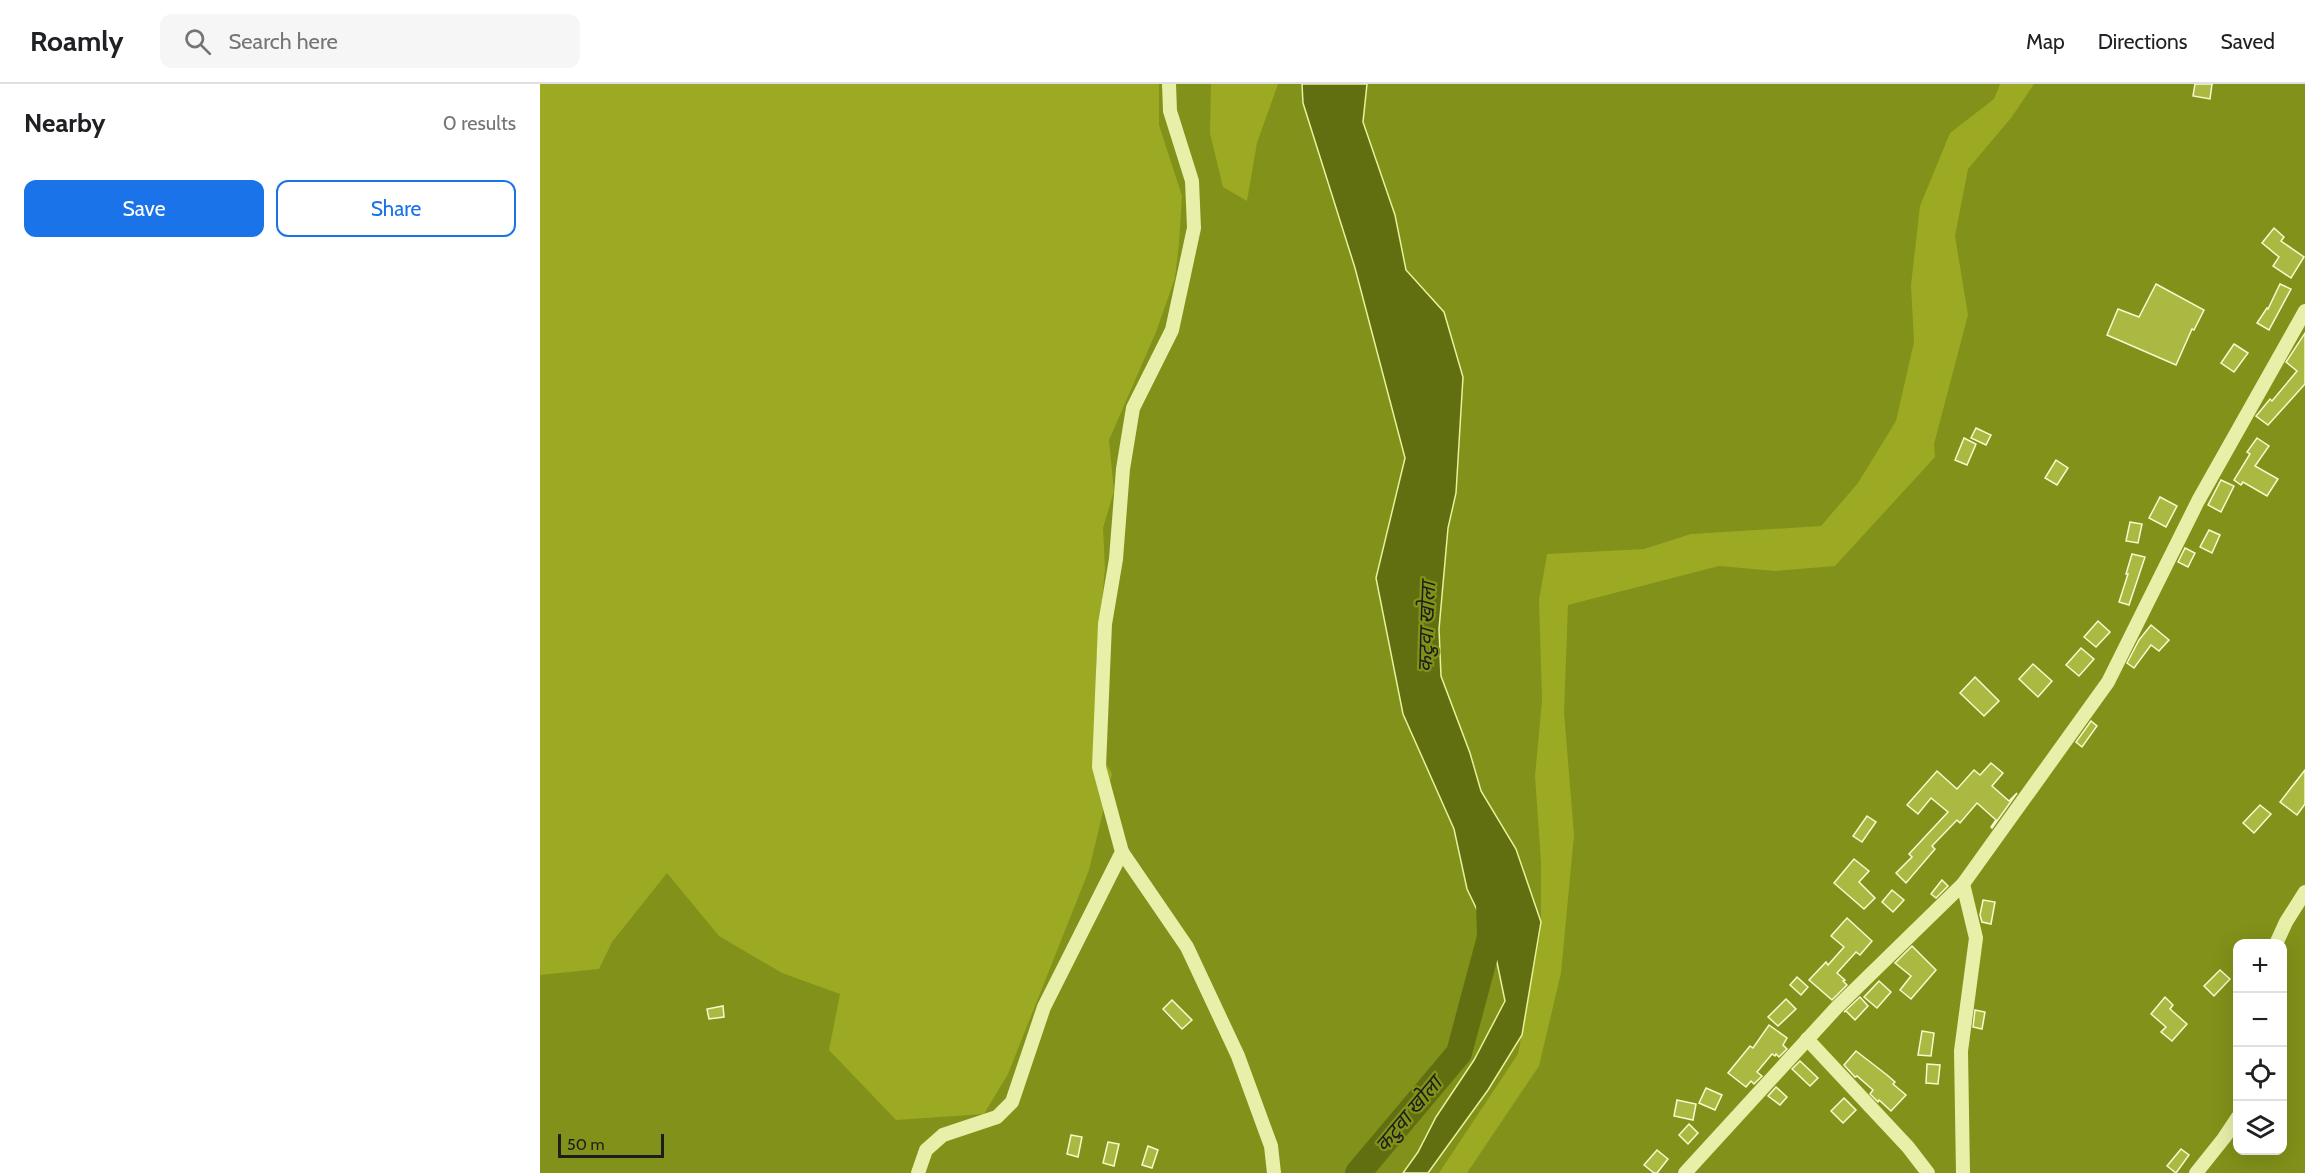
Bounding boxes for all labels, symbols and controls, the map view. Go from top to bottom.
search box [160,14,580,68]
text: Roamly [30,24,124,58]
icon: search [181,25,214,58]
text: Search here [229,28,338,55]
text: Map [2026,29,2065,54]
text: Directions [2098,29,2187,54]
text: Saved [2220,29,2275,54]
text: Nearby [24,107,105,139]
text: 0 results [443,111,516,135]
button: Save [24,180,264,237]
button: Share [276,180,516,237]
water label: कटुवा खोला [1412,578,1441,673]
map controls [2233,939,2287,1155]
button: + [2233,939,2287,993]
button: − [2233,993,2287,1047]
button: locate [2233,1047,2287,1101]
water label: कटुवा खोला [1369,1069,1450,1157]
button: layers [2233,1101,2287,1155]
scale bar [558,1131,664,1158]
text: 50 m [567,1135,604,1154]

